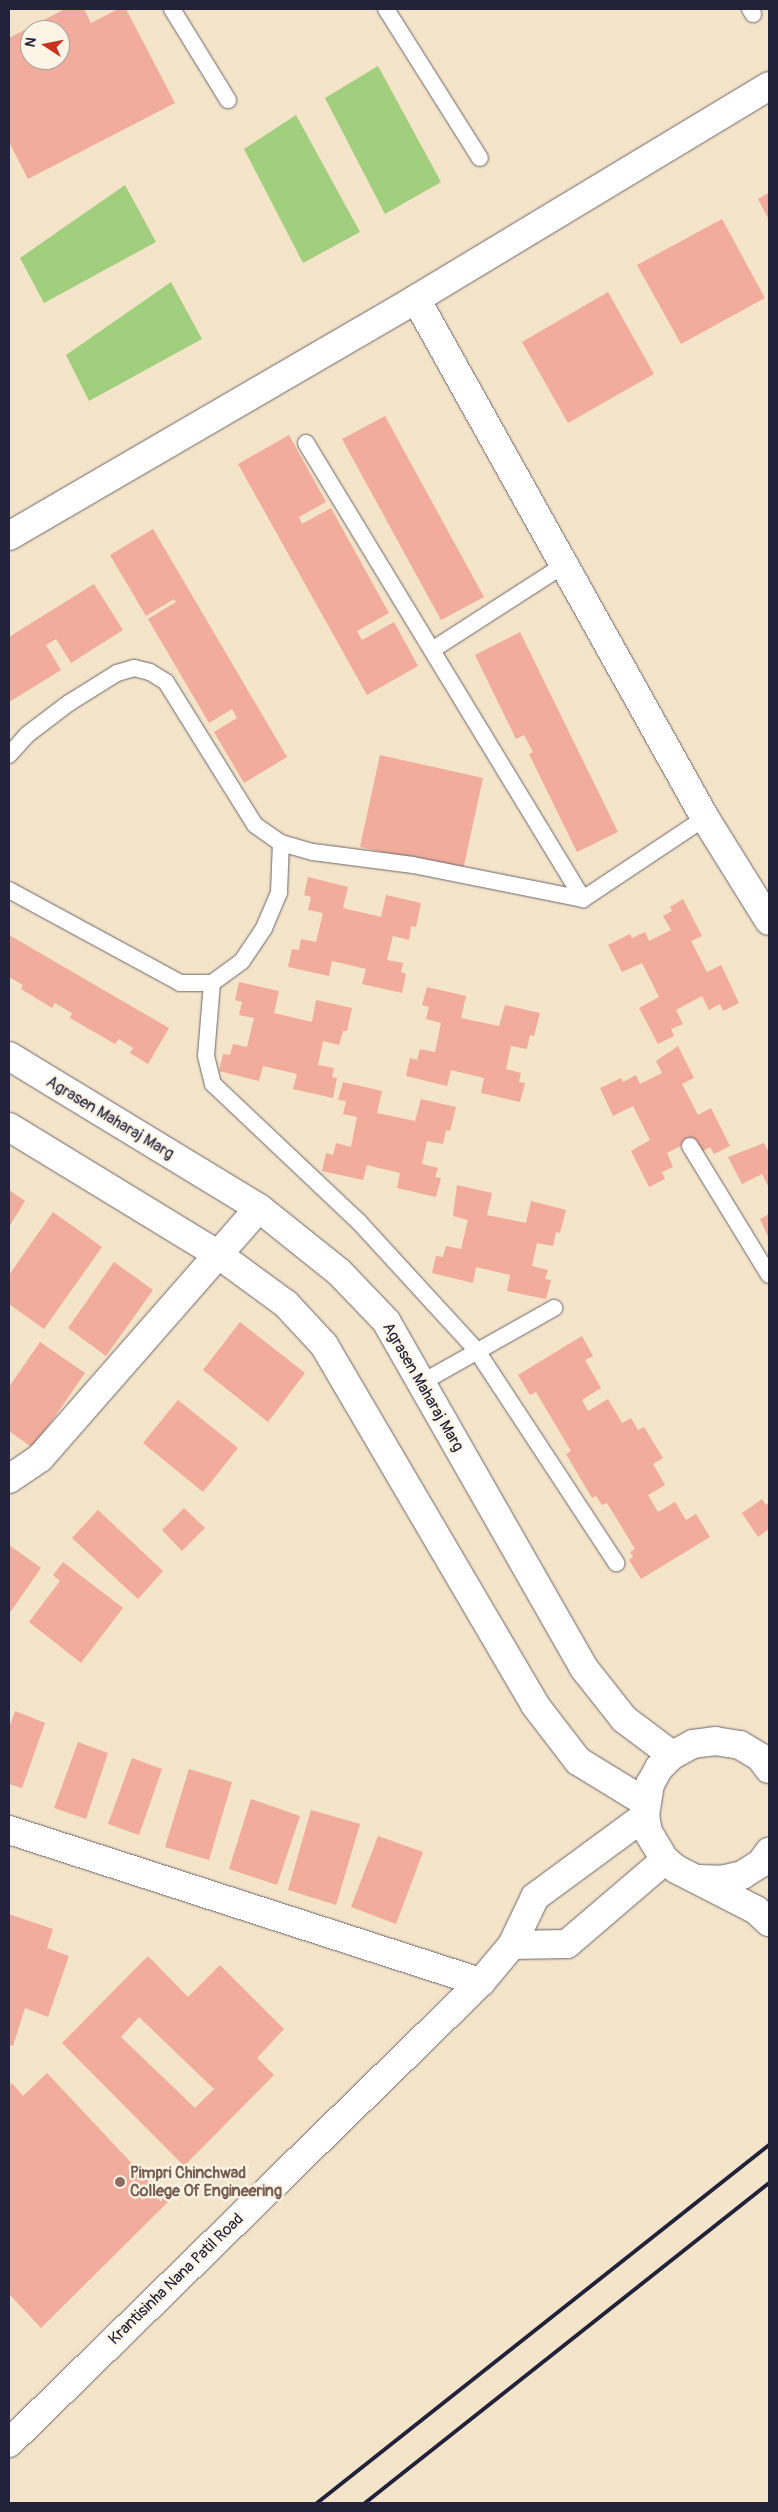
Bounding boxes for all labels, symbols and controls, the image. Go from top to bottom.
north arrow [20,20,70,70]
text: N [22,36,40,49]
street label: Agrasen Maharaj Marg [43,1072,177,1164]
street label: Agrasen Maharaj Marg [378,1319,468,1455]
place label: Pimpri Chinchwad College Of Engineering [130,2163,282,2201]
marker: Pimpri Chinchwad College Of Engineering [114,2176,126,2188]
street label: Krantisinha Nana Patil Road [104,2209,248,2349]

